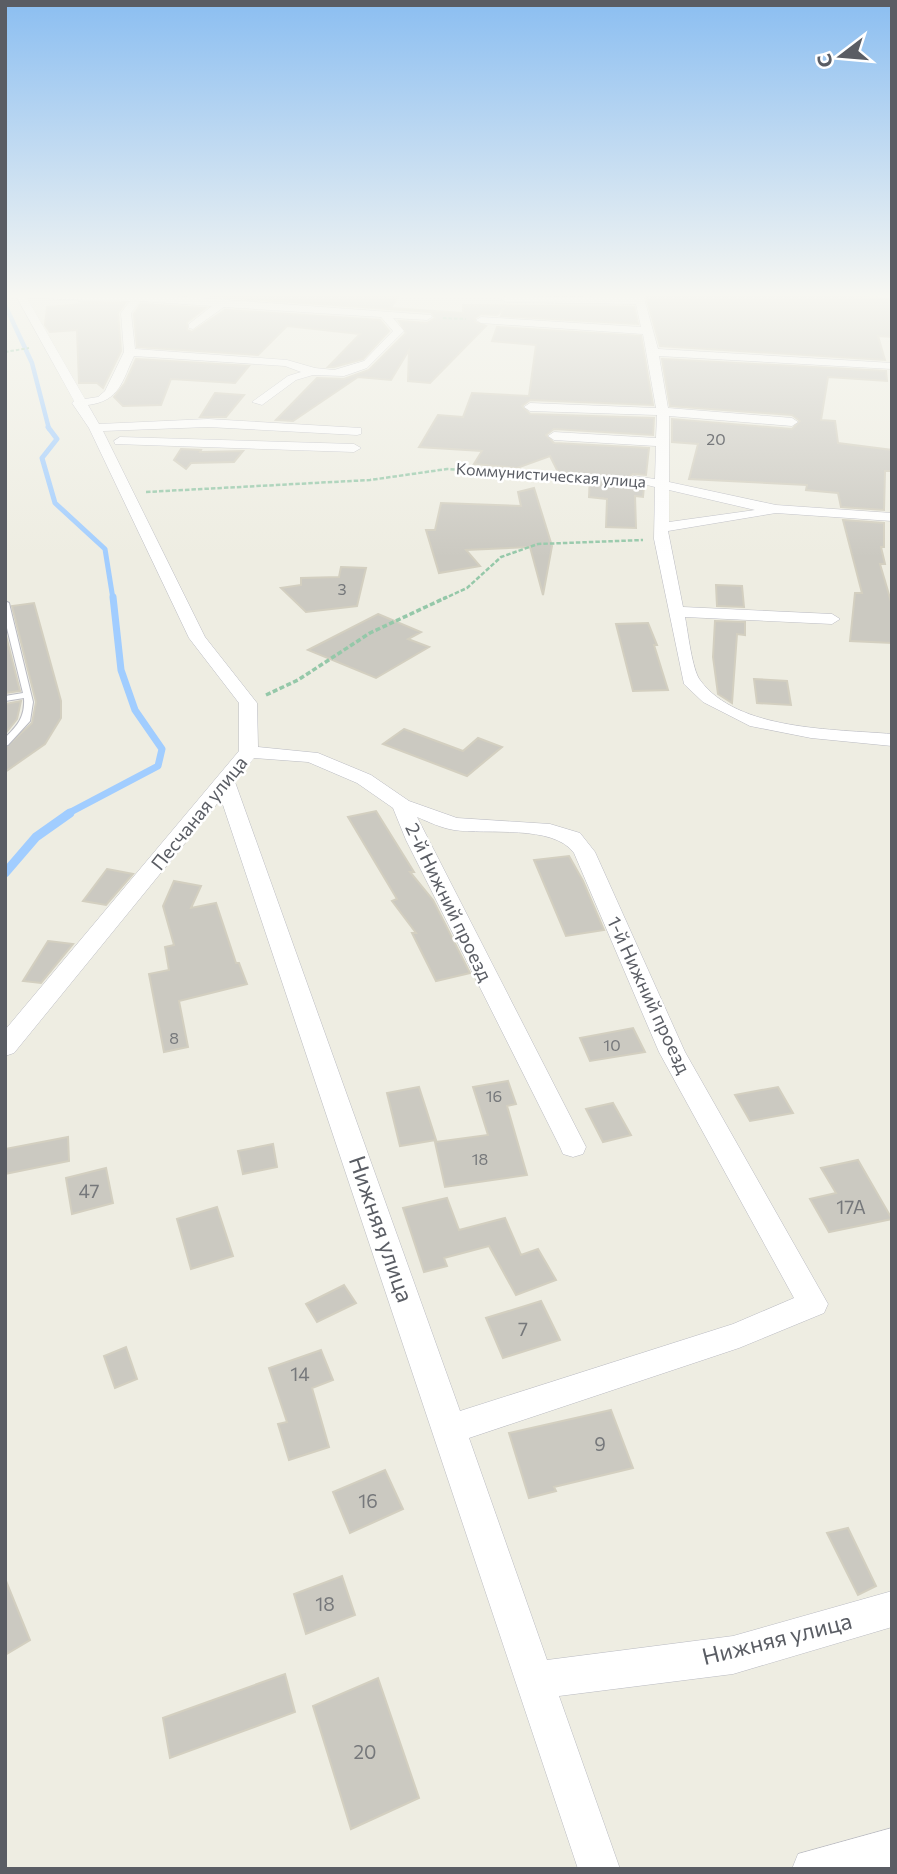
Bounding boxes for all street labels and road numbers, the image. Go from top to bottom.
street label: Коммунистическая улица [455,458,647,491]
street label: Песчаная улица [146,751,252,874]
street label: 2-й Нижний проезд [401,819,498,985]
street label: 1-й Нижний проезд [603,913,696,1077]
street label: Нижняя улица [344,1152,420,1306]
street label: Нижняя улица [699,1606,855,1670]

